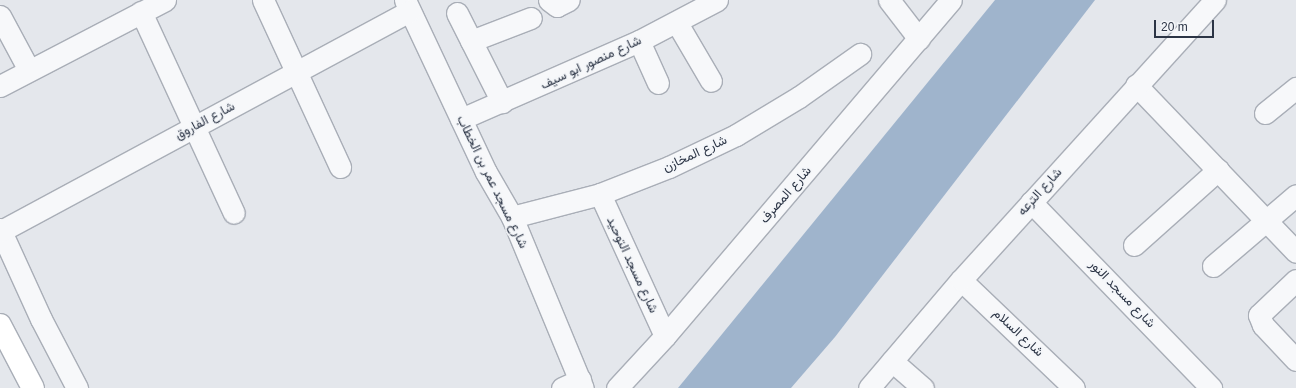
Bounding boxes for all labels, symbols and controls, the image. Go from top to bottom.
scale bar [1156,12,1216,38]
text: 20 m [1161,20,1188,34]
street label: شارع منصور ابو سيف [538,33,644,93]
street label: شارع الفاروق [172,99,238,143]
street label: شارع مسجد عمر بن الخطاب [453,113,531,251]
street label: شارع المخازن [660,132,730,176]
street label: شارع المصرف [757,163,815,227]
street label: شارع الترعه [1015,165,1065,219]
street label: شارع مسجد التوحيد [603,214,661,316]
street label: شارع مسجد النور [1086,257,1158,331]
street label: شارع السلام [990,306,1046,360]

